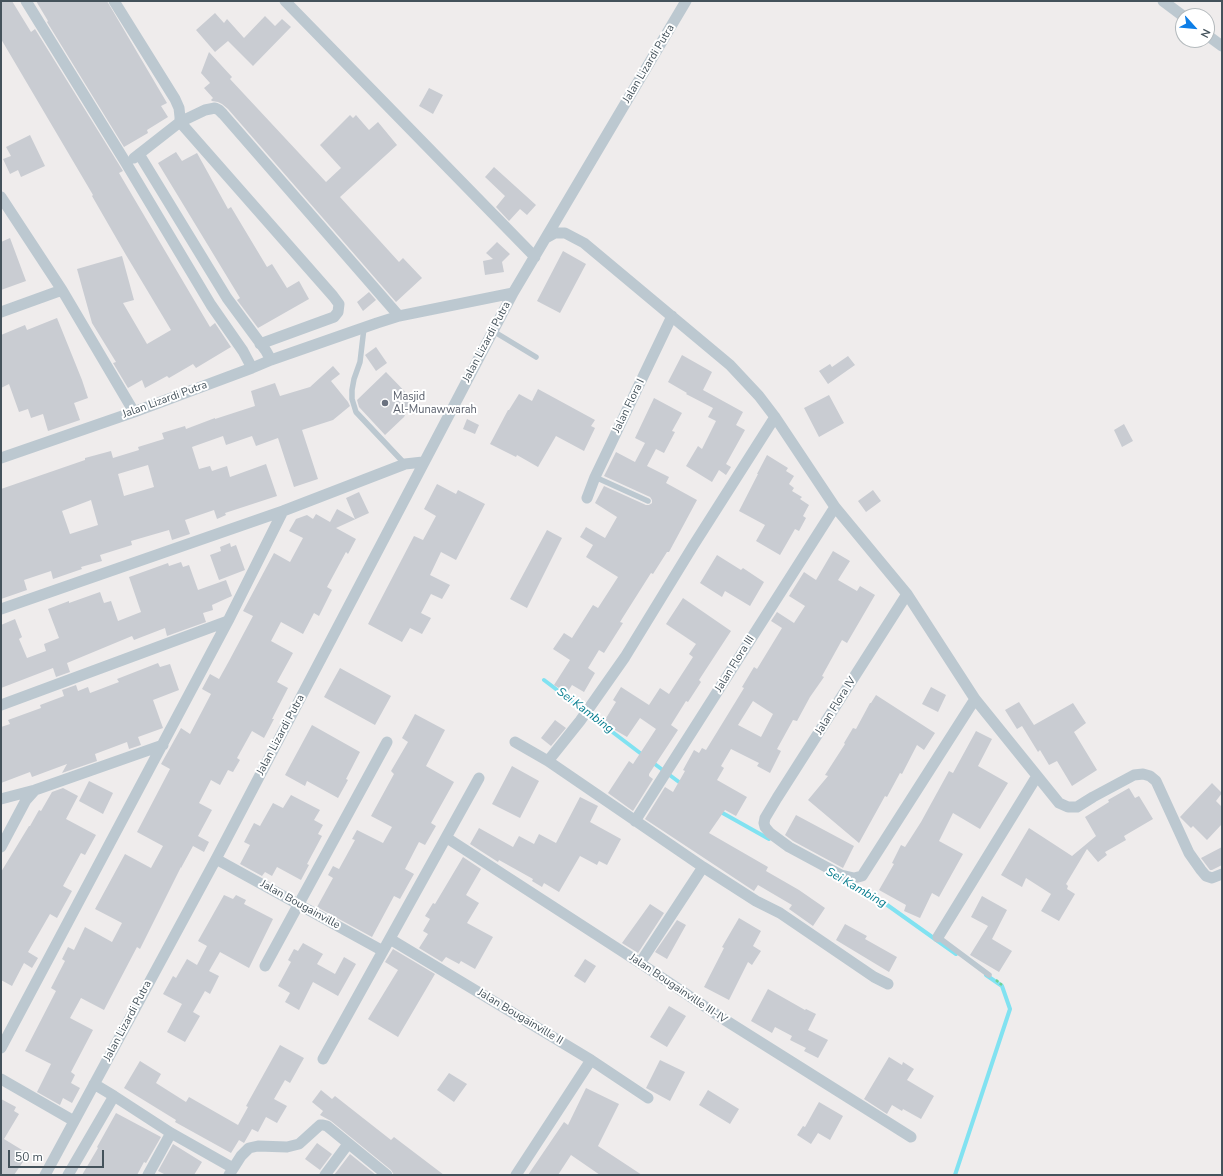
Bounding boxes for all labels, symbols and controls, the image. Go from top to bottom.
north arrow [1175,8,1215,48]
street label: Jalan Lizardi Putra [620,22,678,106]
text: N [1197,26,1214,40]
street label: Jalan Lizardi Putra [460,300,514,384]
street label: Jalan Flora I [610,377,648,435]
street label: Jalan Lizardi Putra [121,379,209,421]
place label: Masjid Al-Munawwarah [393,390,477,416]
marker: Masjid Al-Munawwarah [380,398,390,408]
street label: Jalan Flora III [712,633,758,695]
street label: Jalan Flora IV [813,675,859,737]
water label: Sei Kambing [554,685,616,737]
street label: Jalan Lizardi Putra [254,693,308,777]
water label: Sei Kambing [823,865,889,911]
street label: Jalan Bougainville [258,878,342,932]
street label: Jalan Bougainville III-IV [627,951,729,1027]
street label: Jalan Lizardi Putra [101,979,155,1063]
street label: Jalan Bougainville II [475,986,565,1048]
scale bar [10,1142,106,1168]
text: 50 m [15,1149,43,1165]

